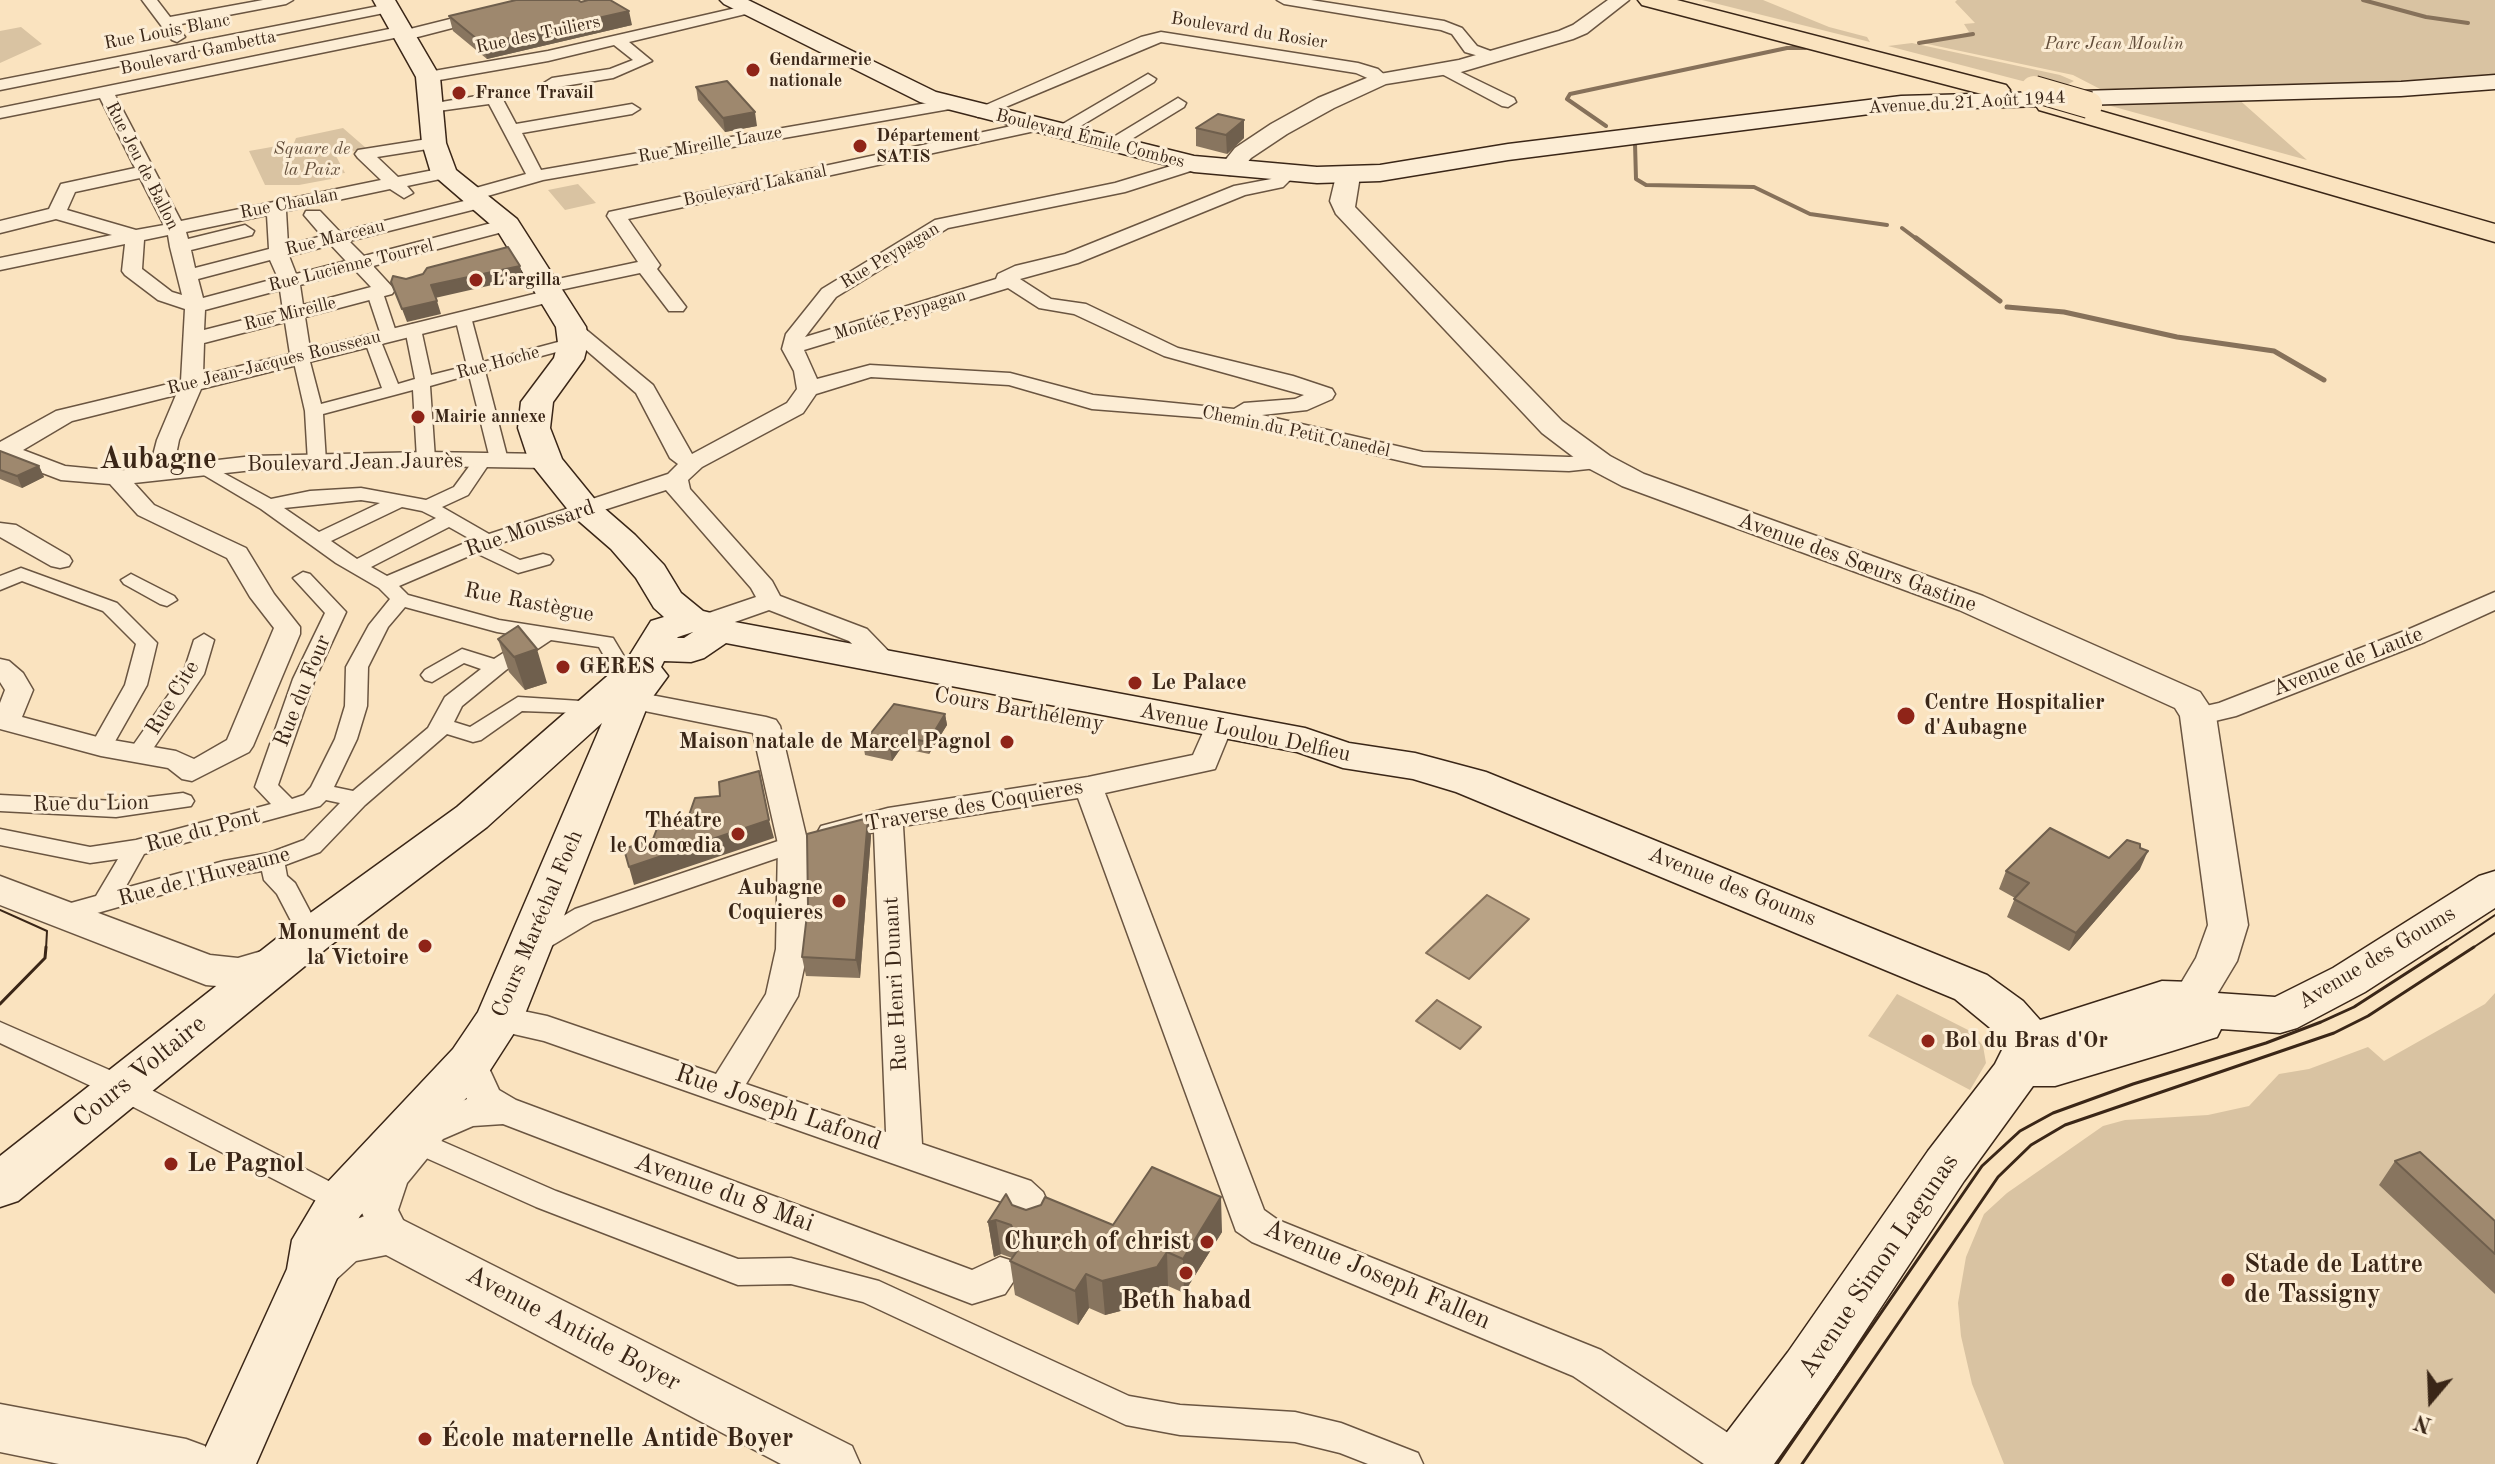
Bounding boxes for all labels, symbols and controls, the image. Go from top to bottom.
street label: Boulevard du Rosier [1169,8,1329,54]
street label: Rue Louis Blanc [102,9,232,55]
street label: Rue des Tuiliers [474,11,602,59]
street label: Boulevard Gambetta [118,26,278,80]
park label: Parc Jean Moulin [2044,33,2184,55]
place label: Gendarmerie nationale [769,49,872,92]
marker: Gendarmerie nationale [744,61,762,79]
place label: France Travail [475,82,594,104]
marker: France Travail [450,84,468,102]
street label: Avenue du 21 Août 1944 [1868,87,2066,119]
street label: Rue Jeu de Ballon [100,98,184,234]
street label: Boulevard Émile Combes [993,105,1187,173]
street label: Rue Mireille Lauze [636,122,784,168]
place label: Département SATIS [876,125,980,168]
marker: Département SATIS [851,137,869,155]
park label: Square de la Paix [274,138,350,180]
street label: Boulevard Lakanal [681,160,829,212]
street label: Rue Chaulan [238,184,340,224]
street label: Rue Marceau [283,215,387,261]
street label: Rue Peypagan [837,218,943,294]
street label: Rue Lucienne Tourrel [266,235,436,297]
place label: L'argilla [492,269,561,291]
marker: L'argilla [467,271,485,289]
street label: Montée Peypagan [831,285,969,345]
street label: Rue Mireille [242,292,338,336]
street label: Rue Jean-Jacques Rousseau [165,326,383,400]
street label: Rue Hoche [454,342,542,384]
street label: Chemin du Petit Canedel [1200,402,1392,462]
place label: Mairie annexe [434,406,546,428]
marker: Mairie annexe [409,408,427,426]
district label: Aubagne [99,442,217,478]
street label: Boulevard Jean Jaurès [247,448,463,478]
street label: Rue Moussard [462,494,598,564]
street label: Avenue des Sœurs Gastine [1734,507,1980,619]
street label: Rue Rastègue [462,577,596,629]
street label: Avenue de Laute [2269,621,2427,703]
street label: Rue du Four [269,631,337,751]
place label: GERES [579,654,655,680]
street label: Rue Cite [140,656,206,740]
marker: GERES [554,658,572,676]
place label: Le Palace [1151,670,1247,696]
marker: Le Palace [1126,674,1144,692]
street label: Cours Barthélemy [932,682,1106,738]
place label: Centre Hospitalier d'Aubagne [1924,690,2105,742]
street label: Avenue Loulou Delfieu [1137,698,1353,768]
marker: Centre Hospitalier d'Aubagne [1895,705,1917,727]
place label: Maison natale de Marcel Pagnol [679,729,991,755]
marker: Maison natale de Marcel Pagnol [998,733,1016,751]
street label: Traverse des Coquieres [863,774,1085,838]
street label: Rue du Lion [32,790,150,818]
street label: Rue du Pont [143,803,263,859]
place label: Théatre le Comœdia [610,808,722,860]
marker: Théatre le Comœdia [729,825,747,843]
street label: Cours Maréchal Foch [487,826,589,1022]
street label: Rue de l'Huveaune [115,841,293,913]
street label: Avenue des Goums [1644,841,1820,933]
place label: Aubagne Coquieres [727,875,823,926]
marker: Aubagne Coquieres [830,892,848,910]
street label: Rue Henri Dunant [878,896,914,1072]
street label: Avenue des Goums [2294,901,2460,1015]
place label: Monument de la Victoire [277,920,409,972]
marker: Monument de la Victoire [416,937,434,955]
street label: Cours Voltaire [67,1009,213,1135]
place label: Bol du Bras d'Or [1944,1028,2108,1054]
marker: Bol du Bras d'Or [1919,1032,1937,1050]
street label: Rue Joseph Lafond [671,1058,885,1158]
street label: Avenue du 8 Mai [630,1146,818,1240]
place label: Le Pagnol [187,1148,304,1180]
street label: Avenue Simon Lagunas [1792,1148,1966,1384]
marker: Le Pagnol [162,1155,180,1173]
street label: Avenue Joseph Fallen [1259,1213,1495,1337]
place label: Church of christ [1004,1226,1191,1258]
marker: Church of christ [1198,1233,1216,1251]
place label: Stade de Lattre de Tassigny [2244,1249,2423,1310]
street label: Avenue Antide Boyer [460,1259,686,1399]
marker: Beth habad [1177,1264,1195,1282]
marker: Stade de Lattre de Tassigny [2219,1271,2237,1289]
place label: Beth habad [1121,1285,1251,1317]
north arrow [2391,1360,2471,1440]
text: N [2412,1410,2435,1436]
place label: École maternelle Antide Boyer [441,1423,793,1455]
marker: École maternelle Antide Boyer [416,1430,434,1448]

